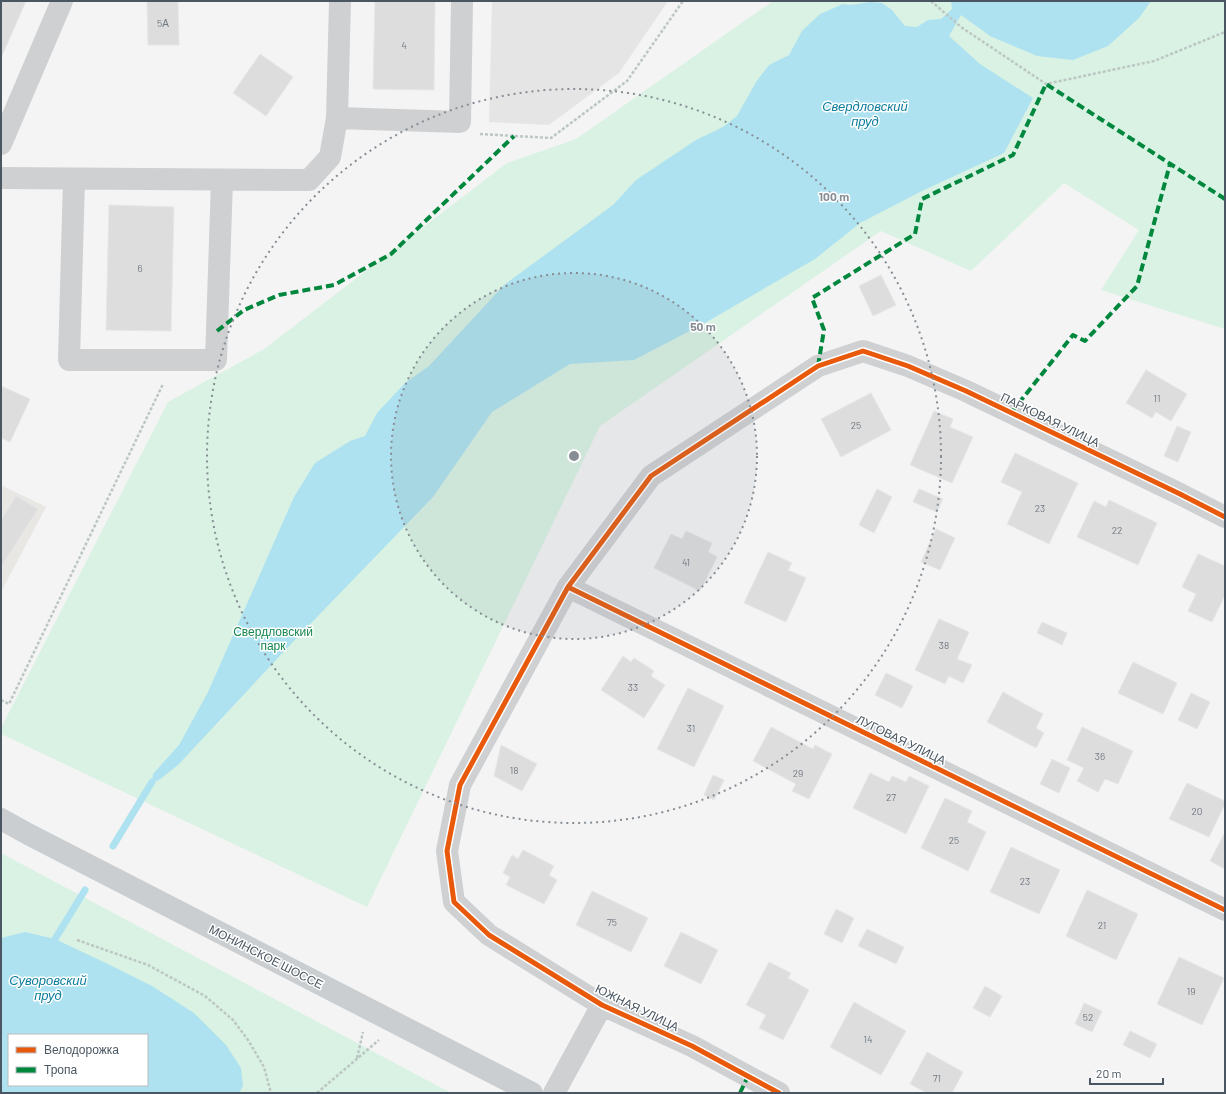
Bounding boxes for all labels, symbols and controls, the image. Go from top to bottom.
house number: 5А [157,17,169,29]
house number: 4 [401,39,407,51]
water label: Свердловский пруд [822,98,908,129]
text: 100 m [819,189,849,203]
house number: 6 [137,262,143,274]
text: 50 m [690,319,716,333]
street label: ПАРКОВАЯ УЛИЦА [998,389,1102,450]
house number: 11 [1153,392,1161,404]
house number: 25 [851,419,861,431]
centre of rings [567,449,581,463]
house number: 23 [1035,502,1045,514]
house number: 22 [1112,524,1122,536]
house number: 41 [682,556,690,568]
park label: Свердловский парк [233,624,313,653]
house number: 38 [939,639,949,651]
house number: 33 [628,681,638,693]
street label: ЛУГОВАЯ УЛИЦА [854,711,949,768]
house number: 31 [687,722,695,734]
house number: 36 [1095,750,1105,762]
house number: 18 [510,764,518,776]
house number: 29 [793,767,803,779]
house number: 27 [886,791,896,803]
house number: 20 [1191,805,1203,817]
house number: 25 [949,834,959,846]
house number: 23 [1020,875,1030,887]
house number: 75 [607,916,617,928]
house number: 21 [1098,919,1106,931]
street label: МОНИНСКОЕ ШОССЕ [207,921,326,991]
water label: Суворовский пруд [9,972,87,1003]
street label: ЮЖНАЯ УЛИЦА [593,981,682,1034]
house number: 19 [1187,985,1195,997]
house number: 52 [1083,1011,1093,1023]
house number: 14 [863,1033,873,1045]
legend [8,1034,148,1086]
text: Велодорожка [44,1042,119,1057]
scale bar [1090,1060,1163,1086]
text: Тропа [44,1062,78,1077]
text: 20 m [1096,1066,1122,1080]
house number: 71 [933,1072,941,1084]

